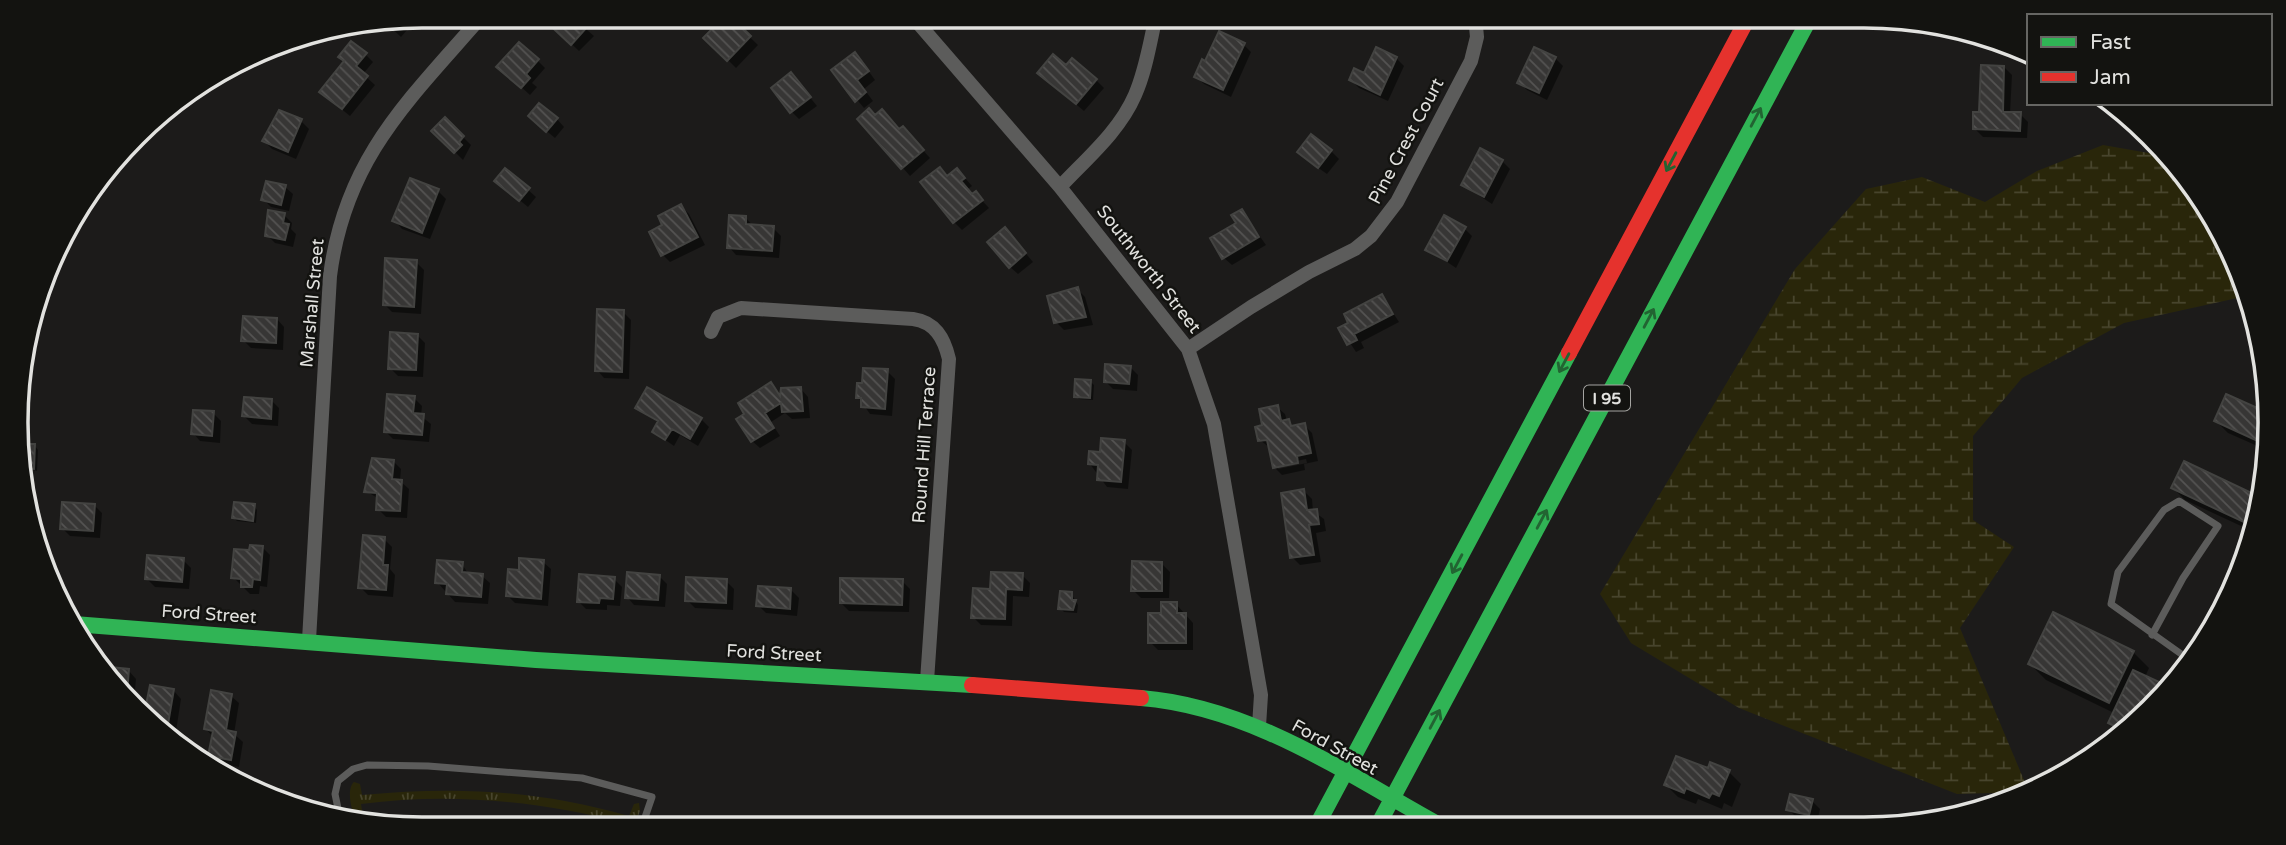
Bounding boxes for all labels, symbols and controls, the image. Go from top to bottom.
legend [2027,14,2272,105]
text: Fast [2090,30,2131,55]
text: Jam [2090,65,2131,90]
street label: Pine Crest Court [1364,74,1449,208]
one-way arrow [1750,108,1764,128]
one-way arrow [1664,152,1678,172]
street label: Southworth Street [1092,201,1206,338]
street label: Marshall Street [295,238,329,368]
one-way arrow [1643,308,1657,329]
one-way arrow [1557,352,1570,373]
street label: Round Hill Terrace [908,366,940,524]
road number: I 95 [1584,386,1630,410]
one-way arrow [1536,509,1549,530]
one-way arrow [1449,553,1463,574]
street label: Ford Street [161,600,257,628]
street label: Ford Street [726,640,822,666]
one-way arrow [1428,709,1442,730]
street label: Ford Street [1288,714,1382,780]

